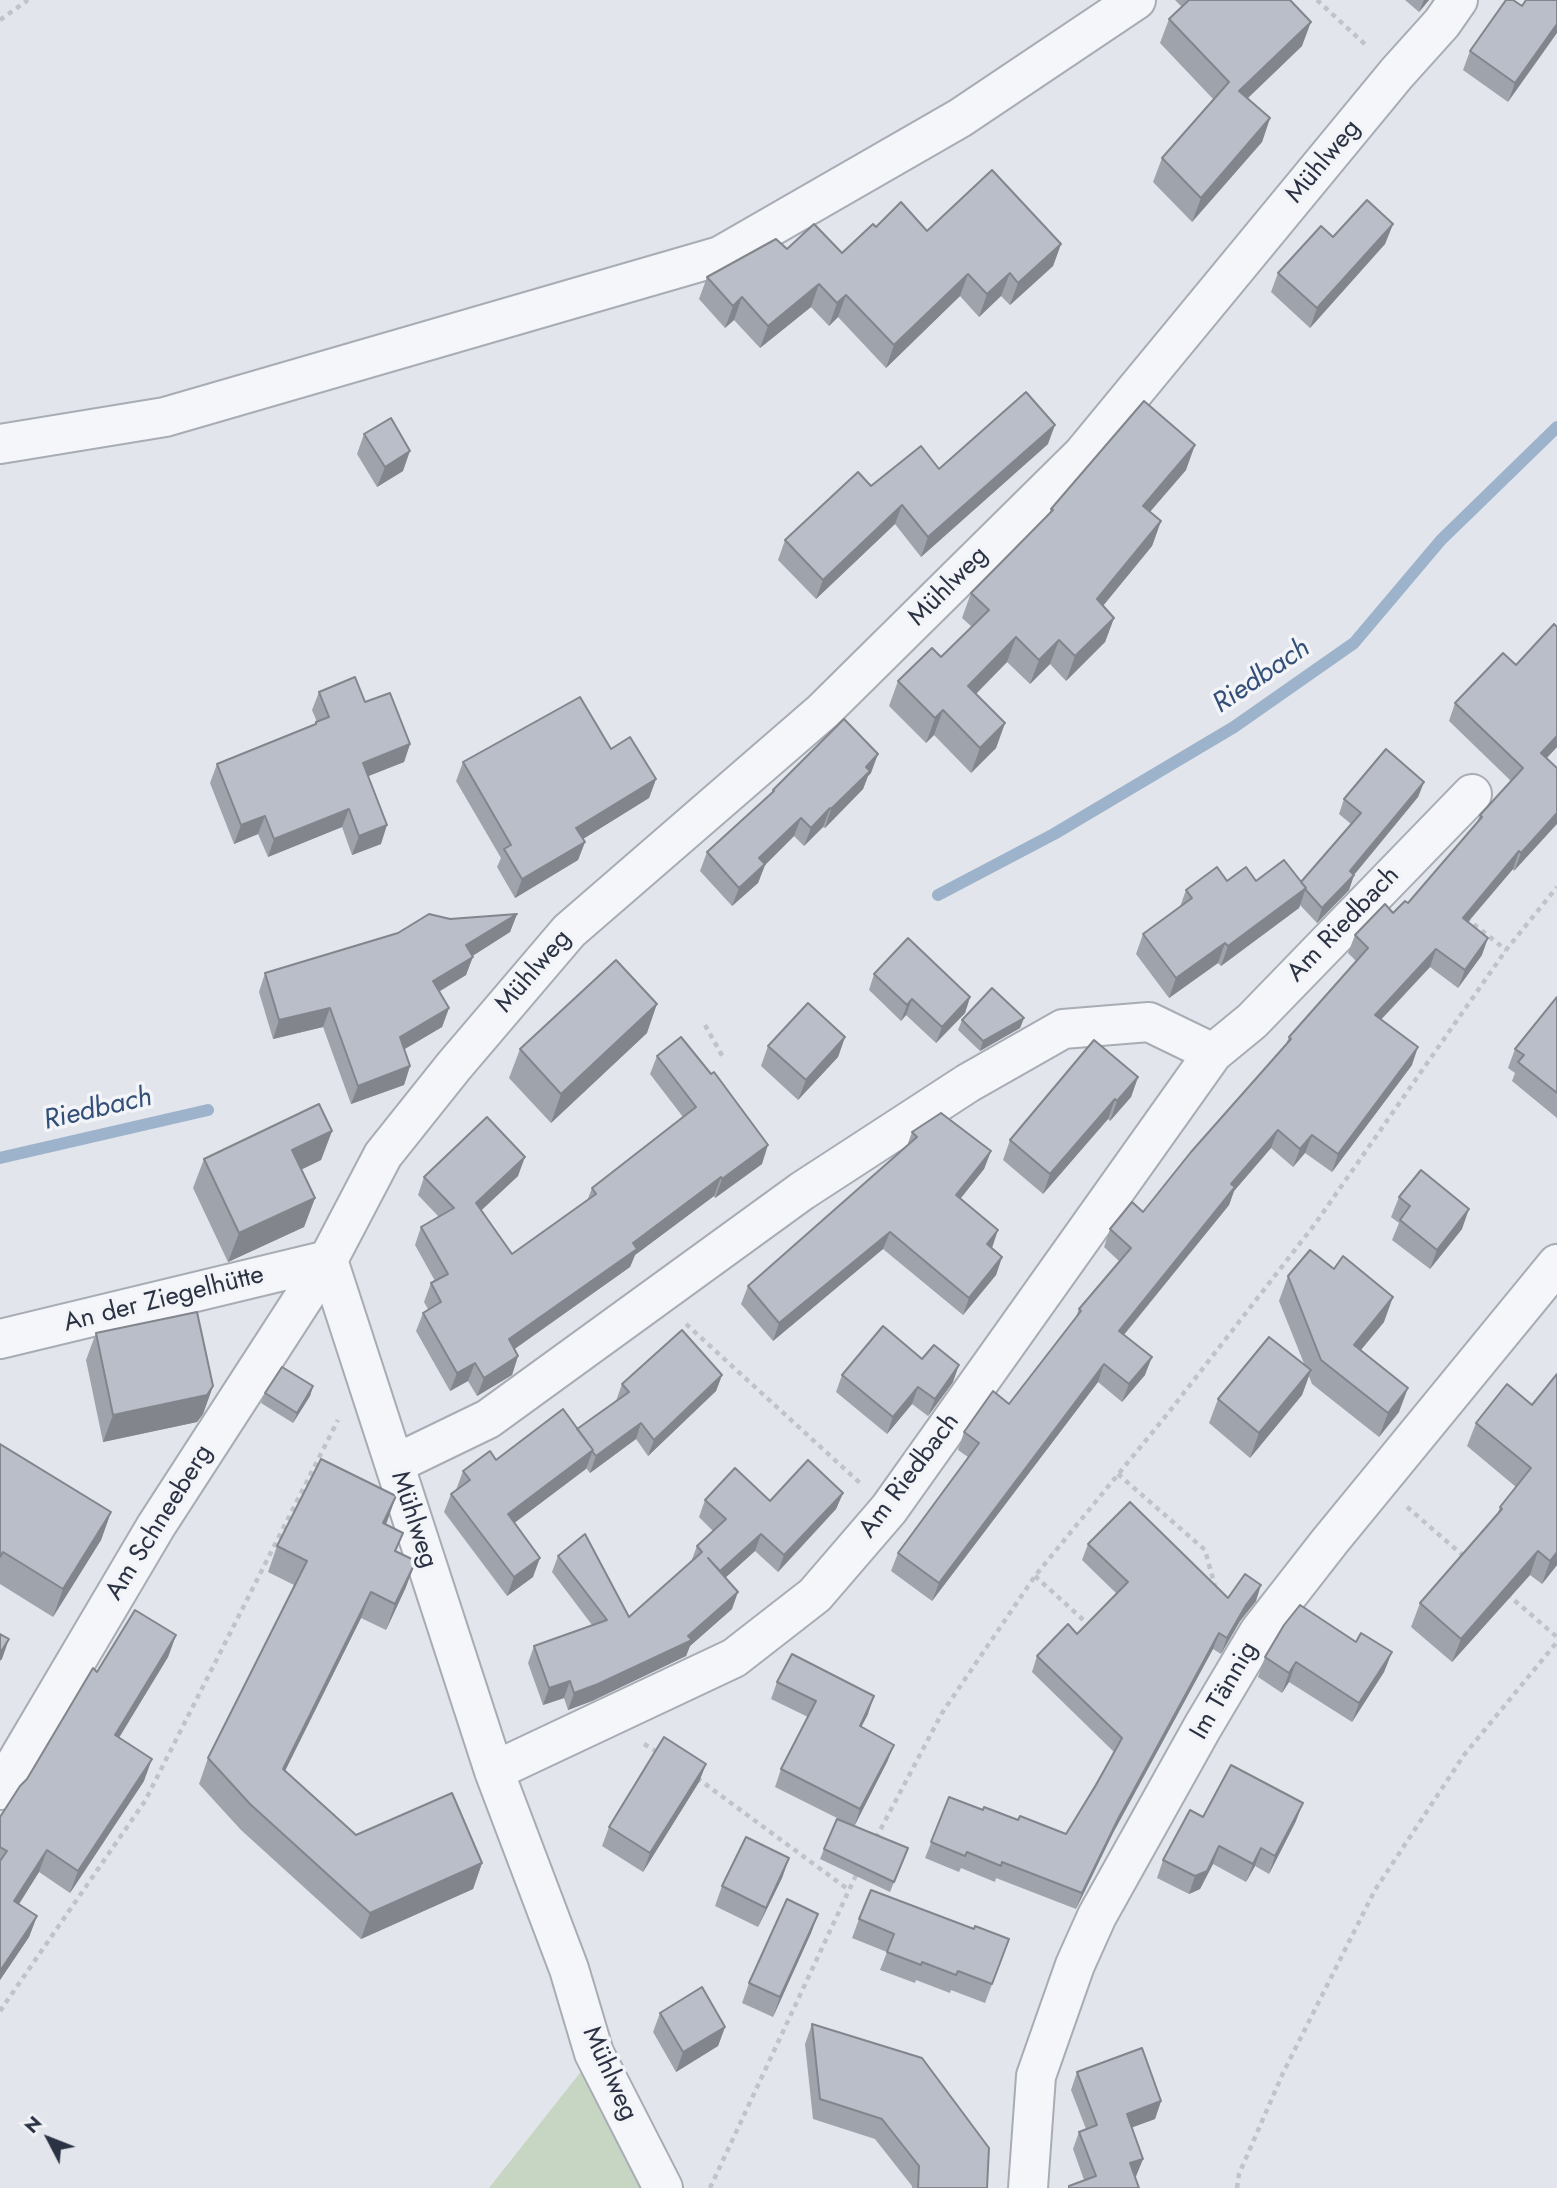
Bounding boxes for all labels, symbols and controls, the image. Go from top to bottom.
street label: Mühlweg [1280,114,1368,210]
street label: Mühlweg [903,541,995,633]
water label: Riedbach [1207,632,1317,722]
street label: Am Riedbach [1281,861,1407,989]
street label: Mühlweg [489,924,579,1020]
water label: Riedbach [41,1081,155,1139]
street label: An der Ziegelhütte [61,1260,267,1340]
street label: Am Riedbach [853,1407,967,1545]
street label: Am Schneeberg [100,1439,220,1607]
street label: Mühlweg [383,1468,443,1572]
street label: Im Tännig [1184,1636,1266,1746]
street label: Mühlweg [574,2022,644,2126]
north arrow [14,2104,84,2174]
text: N [18,2110,48,2139]

